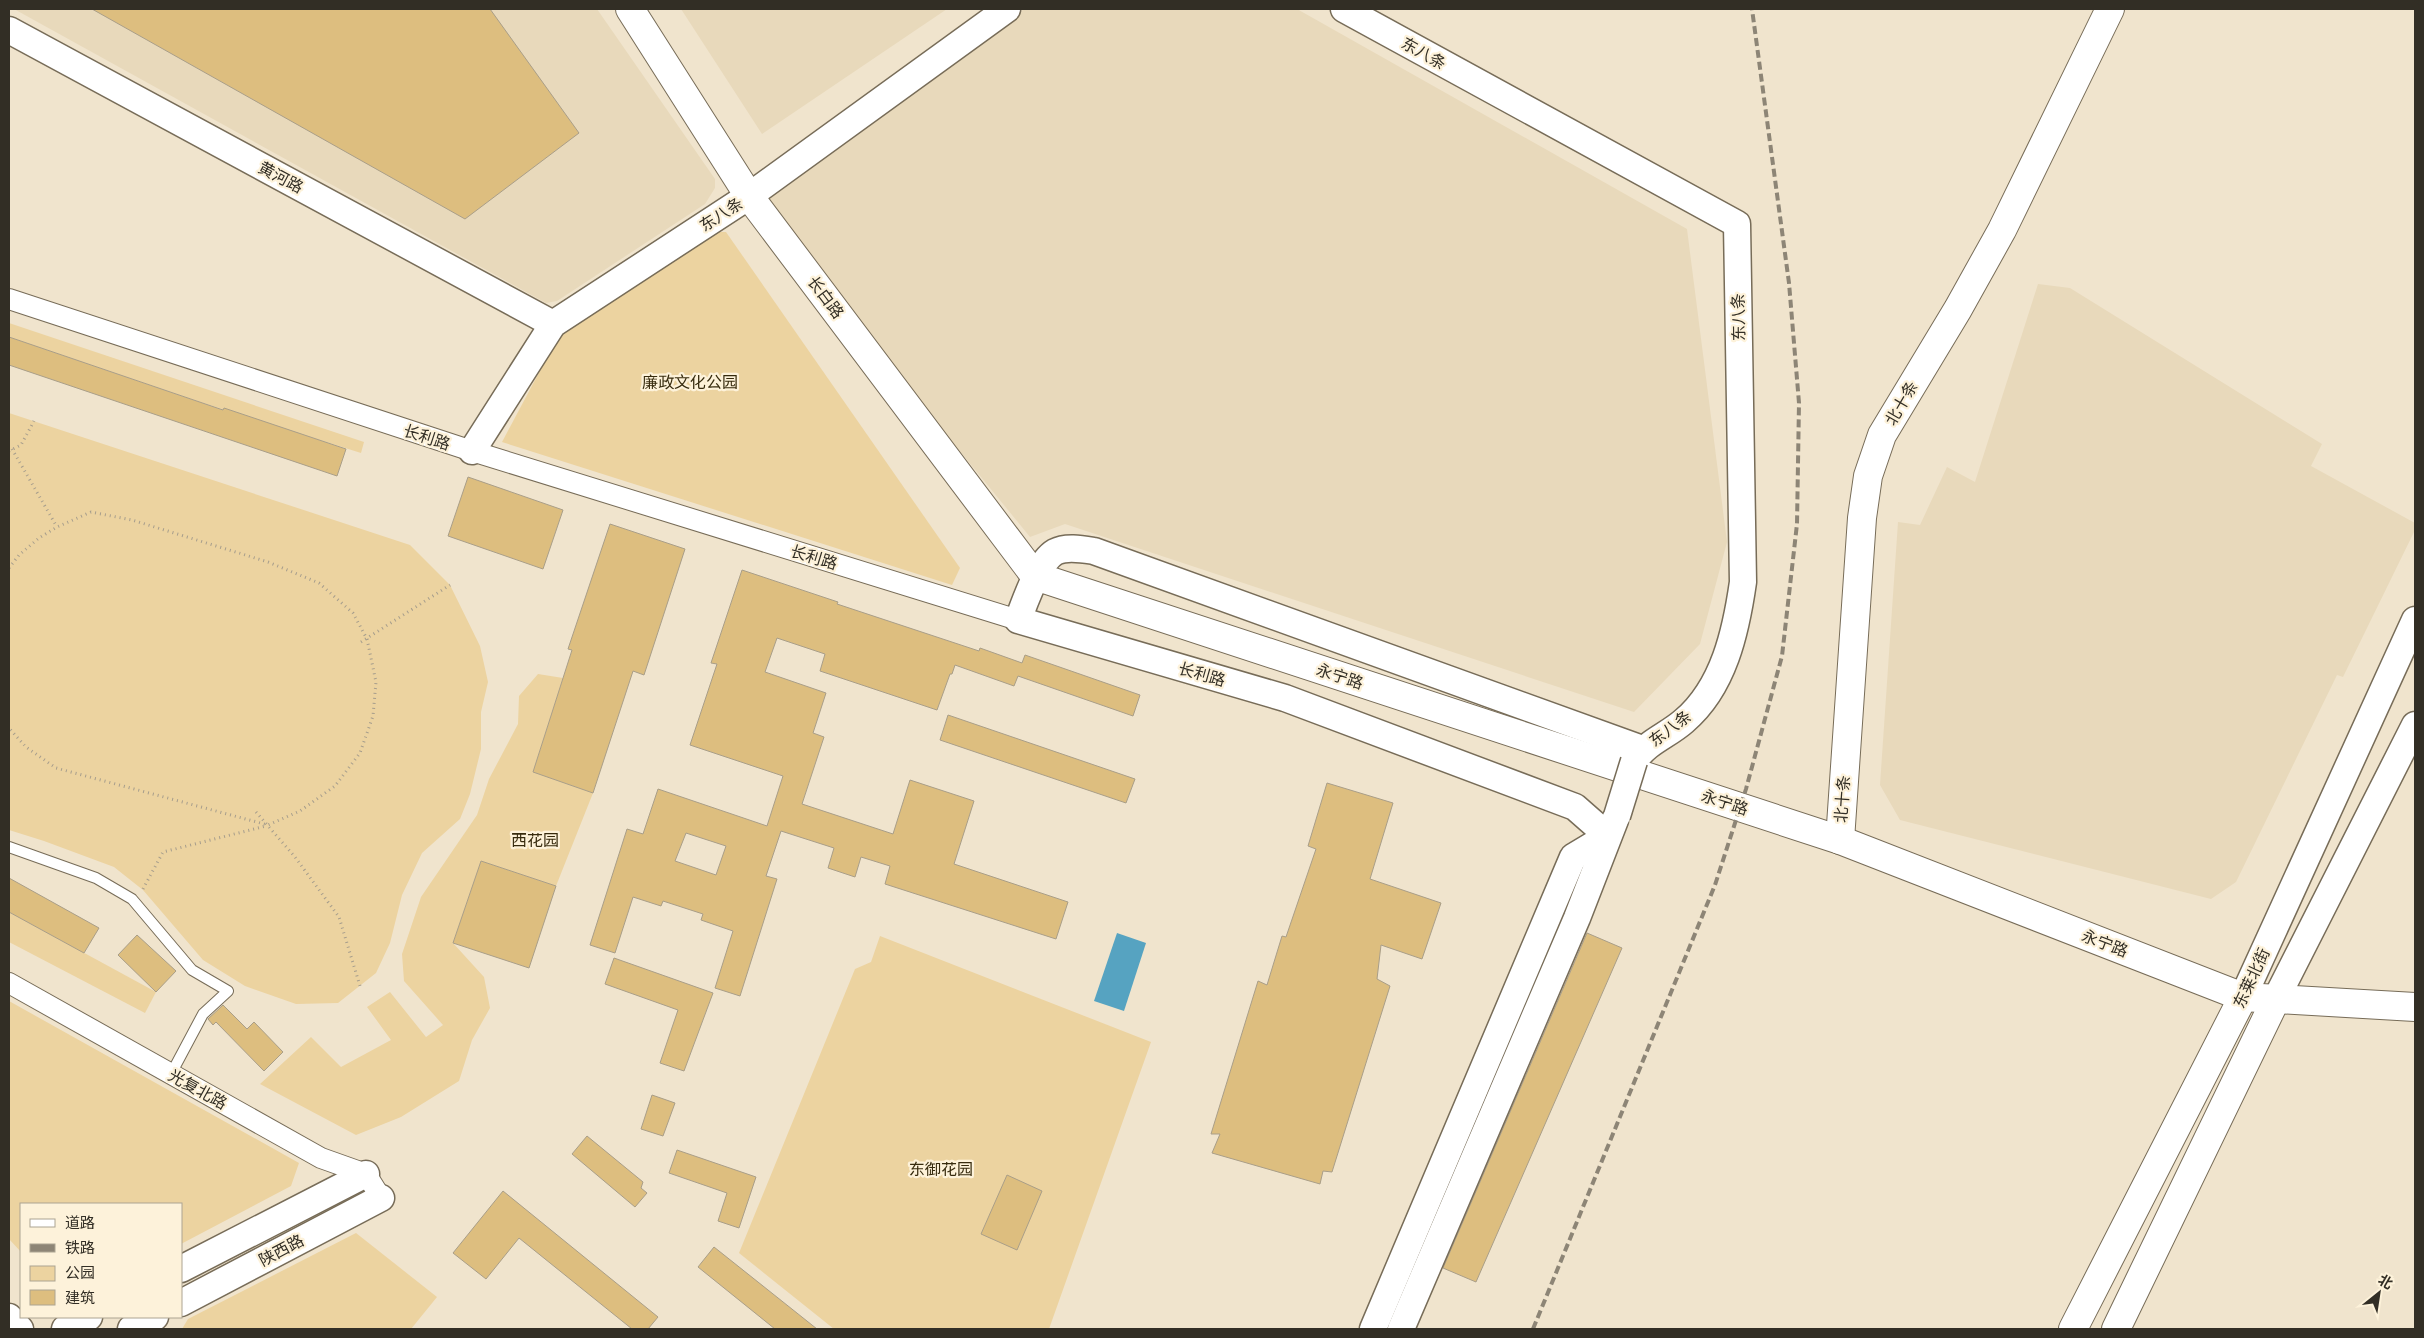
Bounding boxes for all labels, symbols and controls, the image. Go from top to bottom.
street label: 东八条 [1398,33,1450,73]
street label: 黄河路 [255,157,307,197]
street label: 东八条 [695,193,747,235]
street label: 长白路 [804,272,848,322]
street label: 东八条 [1728,293,1748,341]
park label: 廉政文化公园 [642,372,738,392]
street label: 北十条 [1880,377,1922,429]
street label: 长利路 [401,420,453,454]
street label: 长利路 [788,540,840,574]
street label: 长利路 [1176,658,1228,690]
street label: 永宁路 [1314,659,1366,693]
street label: 东八条 [1645,706,1695,750]
street label: 北十条 [1830,774,1854,824]
street label: 永宁路 [1699,785,1751,819]
park label: 西花园 [511,830,559,850]
street label: 永宁路 [2079,925,2131,961]
street label: 东莱北街 [2228,945,2274,1011]
street label: 光复北路 [165,1065,231,1113]
park label: 东御花园 [909,1159,973,1179]
legend [20,1203,182,1318]
text: 道路 [65,1213,95,1231]
street label: 陕西路 [255,1230,307,1270]
text: 铁路 [65,1238,95,1256]
text: 公园 [65,1263,95,1281]
north arrow [2354,1268,2404,1318]
text: 北 [2375,1270,2396,1292]
text: 建筑 [65,1288,95,1306]

